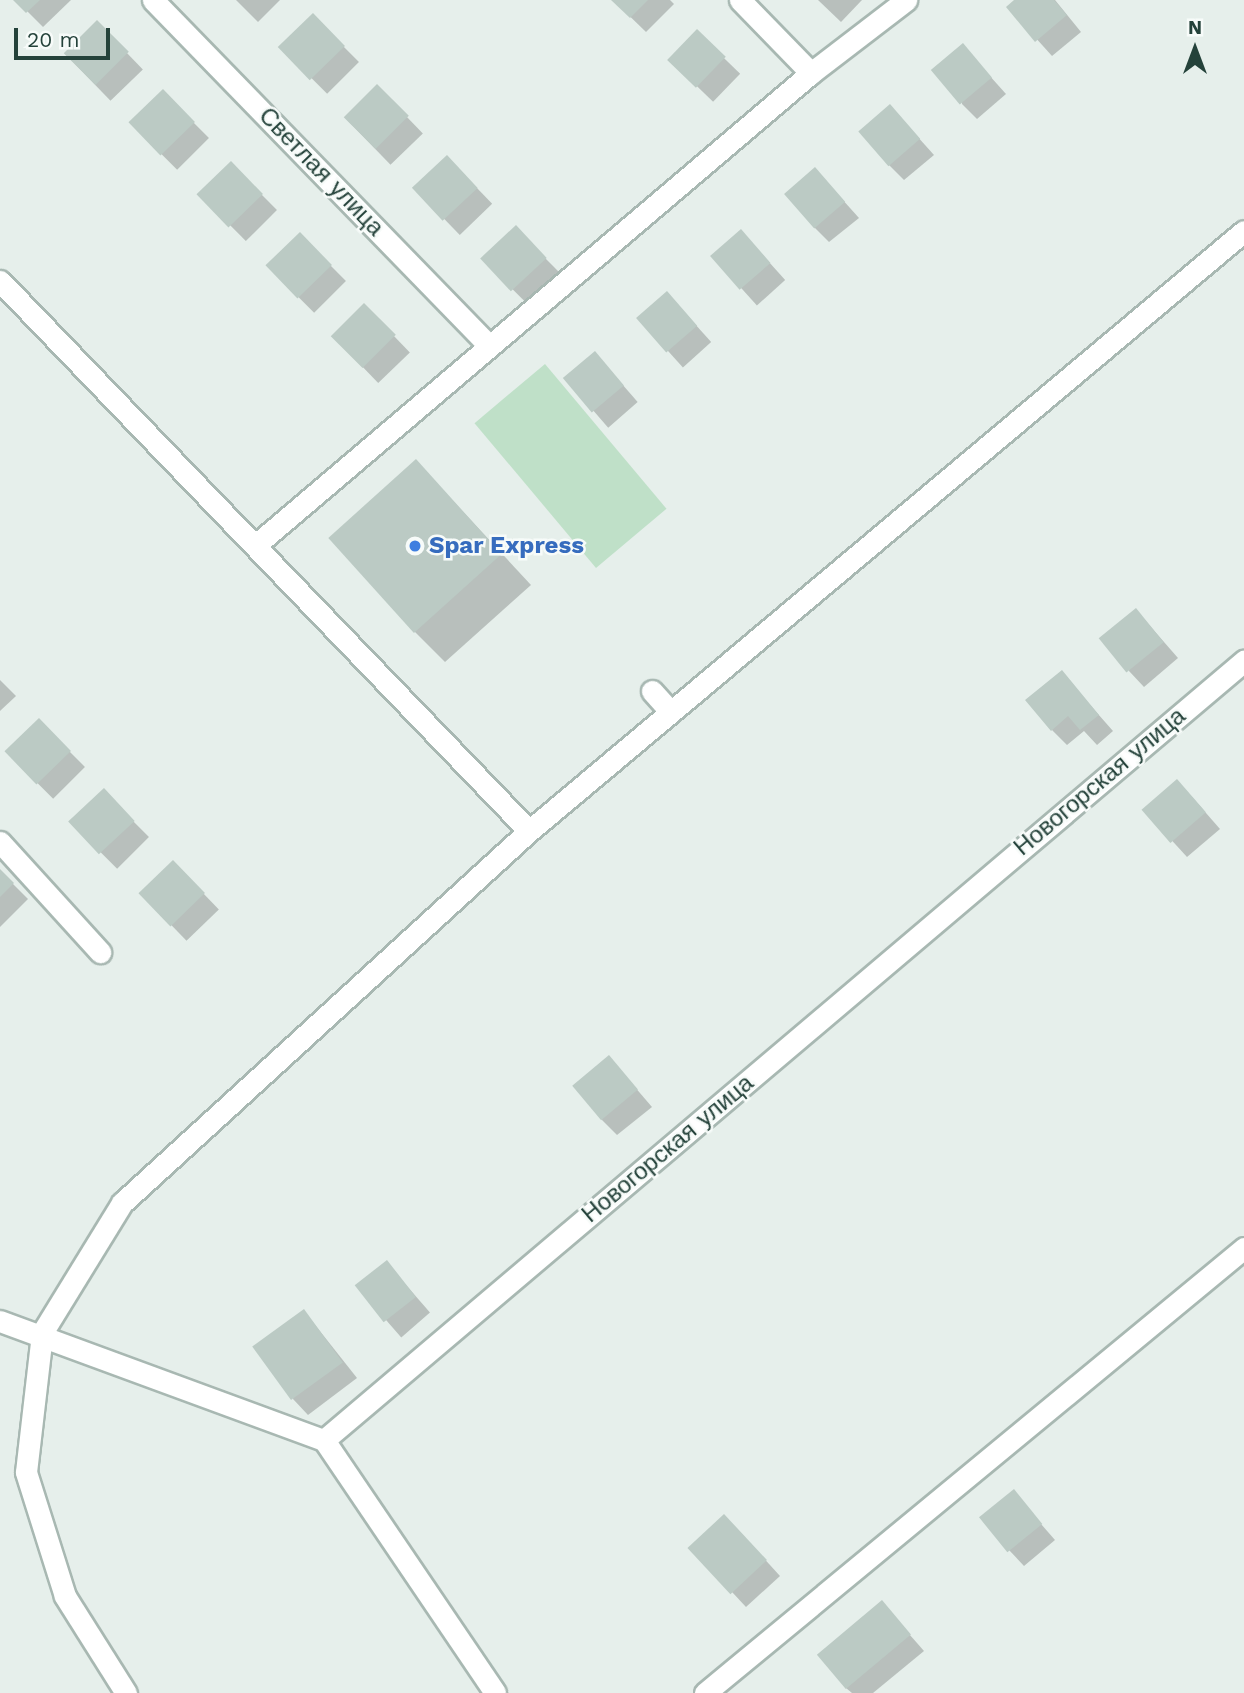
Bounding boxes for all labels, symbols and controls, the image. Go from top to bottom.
scale bar [18,14,114,58]
north arrow [1160,14,1230,84]
text: N [1188,16,1202,39]
text: 20 m [27,27,79,52]
street label: Светлая улица [253,102,389,242]
place label: Spar Express [429,532,584,560]
marker: Spar Express [407,538,423,554]
street label: Новогорская улица [1008,702,1192,862]
street label: Новогорская улица [576,1069,760,1229]

